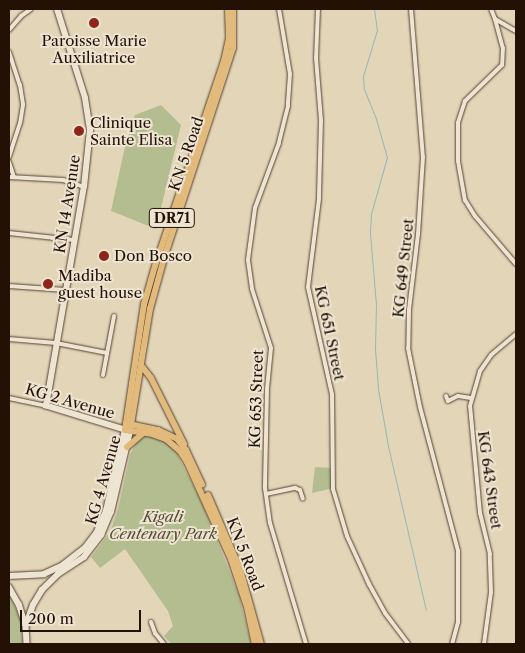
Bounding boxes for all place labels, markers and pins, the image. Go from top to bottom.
marker: Paroisse Marie Auxiliatrice [88,17,100,29]
place label: Paroisse Marie Auxiliatrice [41,31,147,66]
place label: Clinique Sainte Elisa [90,113,172,148]
marker: Clinique Sainte Elisa [72,124,86,138]
place label: Don Bosco [114,247,192,265]
marker: Don Bosco [98,250,110,262]
place label: Madiba guest house [58,266,142,301]
marker: Madiba guest house [42,278,54,290]

